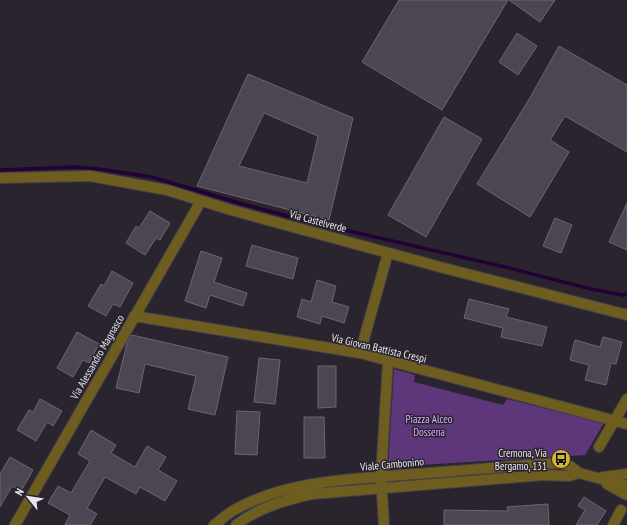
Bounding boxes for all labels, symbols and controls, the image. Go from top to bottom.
street label: Via Castelverde [287,206,348,235]
street label: Via Alessandro Magnasco [67,312,127,403]
street label: Via Giovan Battista Crespi [329,330,428,366]
park label: Piazza Alceo Dossena [406,412,453,439]
place label: Cremona, Via Bergamo, 131 [495,446,547,473]
bus stop icon: Cremona, Via Bergamo, 131 [550,448,572,470]
street label: Viale Cambonino [358,454,425,474]
north arrow [8,477,48,517]
text: N [12,486,27,498]

